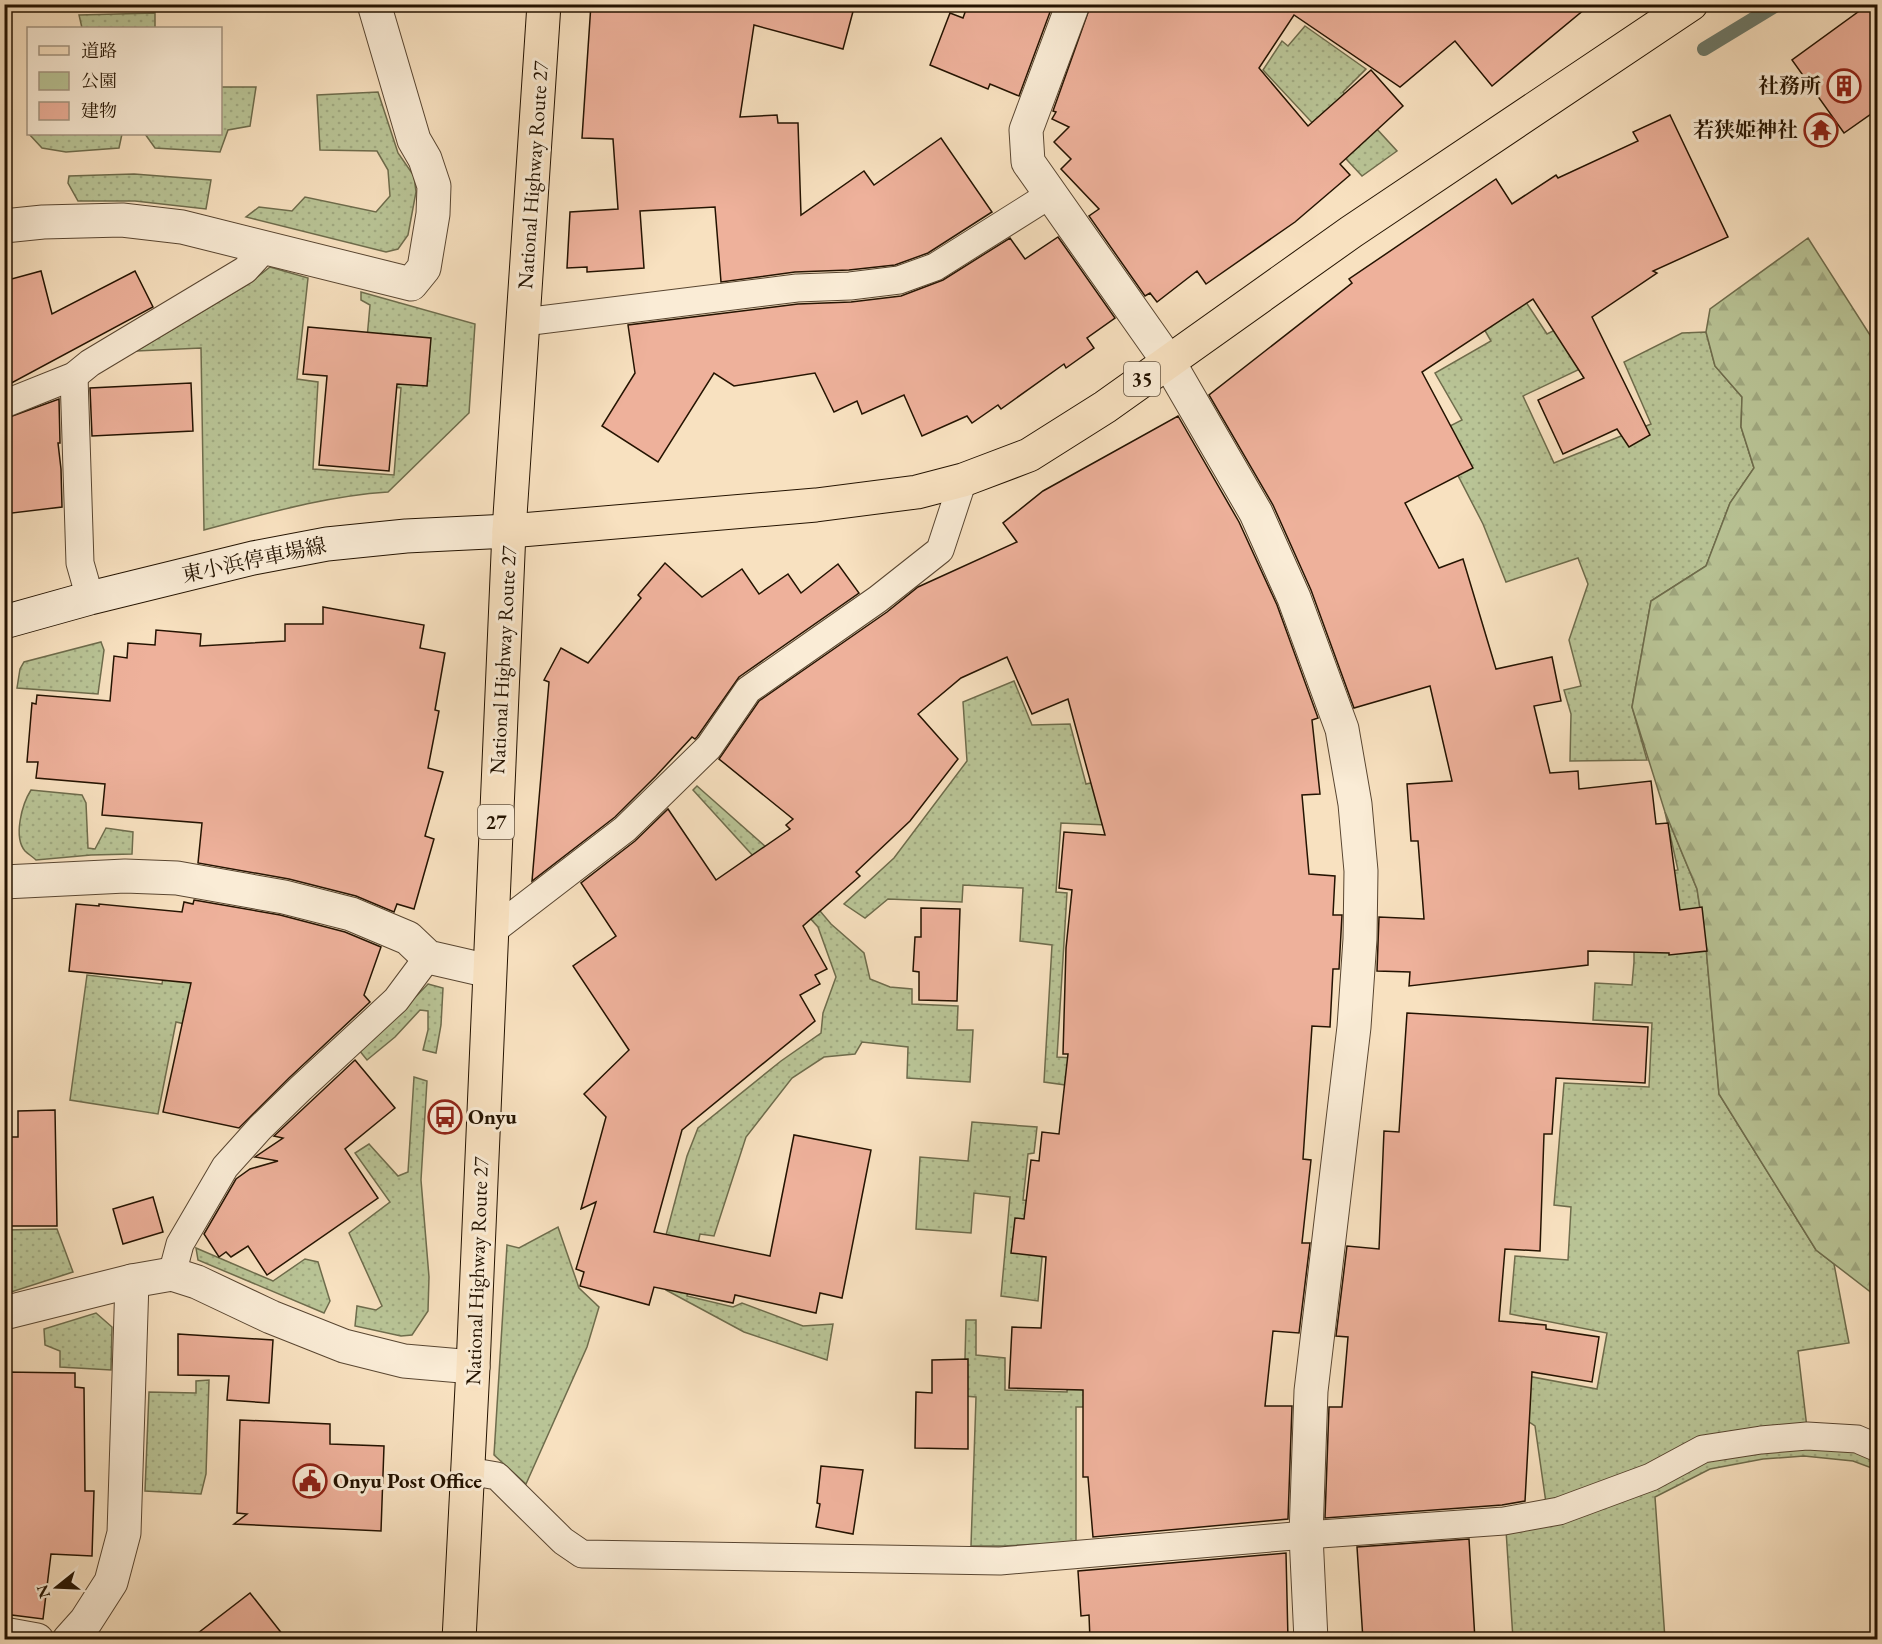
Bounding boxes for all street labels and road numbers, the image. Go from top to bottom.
street label: National Highway Route 27 [511,59,554,290]
road number: 35 [1124,362,1160,396]
street label: 東小浜停車場線 [179,531,329,588]
street label: National Highway Route 27 [483,544,522,775]
road number: 27 [478,805,514,839]
street label: National Highway Route 27 [459,1155,494,1386]

